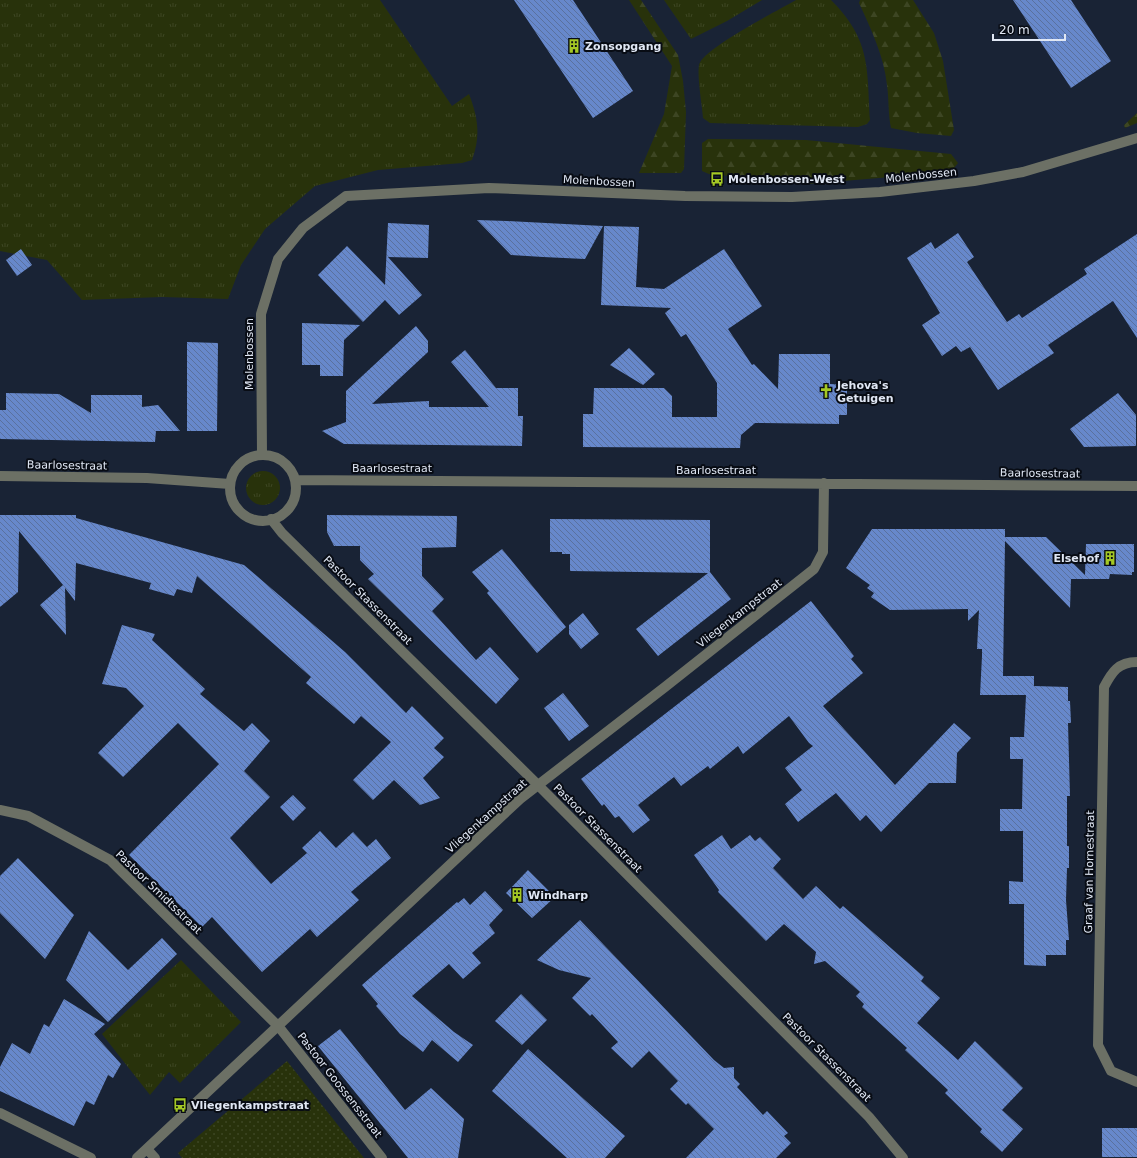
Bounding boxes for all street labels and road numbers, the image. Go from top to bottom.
street label: Molenbossen [885,165,958,186]
street label: Molenbossen [563,173,635,190]
street label: Molenbossen [243,318,256,390]
street label: Baarlosestraat [27,458,108,473]
street label: Baarlosestraat [352,462,433,475]
street label: Baarlosestraat [676,464,757,477]
street label: Baarlosestraat [1000,466,1081,481]
street label: Pastoor Stassenstraat [321,553,415,648]
street label: Vliegenkampstraat [694,576,785,651]
street label: Vliegenkampstraat [443,776,530,856]
street label: Pastoor Stassenstraat [551,781,645,876]
street label: Graaf van Hornestraat [1082,810,1097,934]
street label: Pastoor Smidtsstraat [113,848,205,937]
street label: Pastoor Stassenstraat [780,1010,874,1105]
street label: Pastoor Goossensstraat [295,1030,385,1141]

